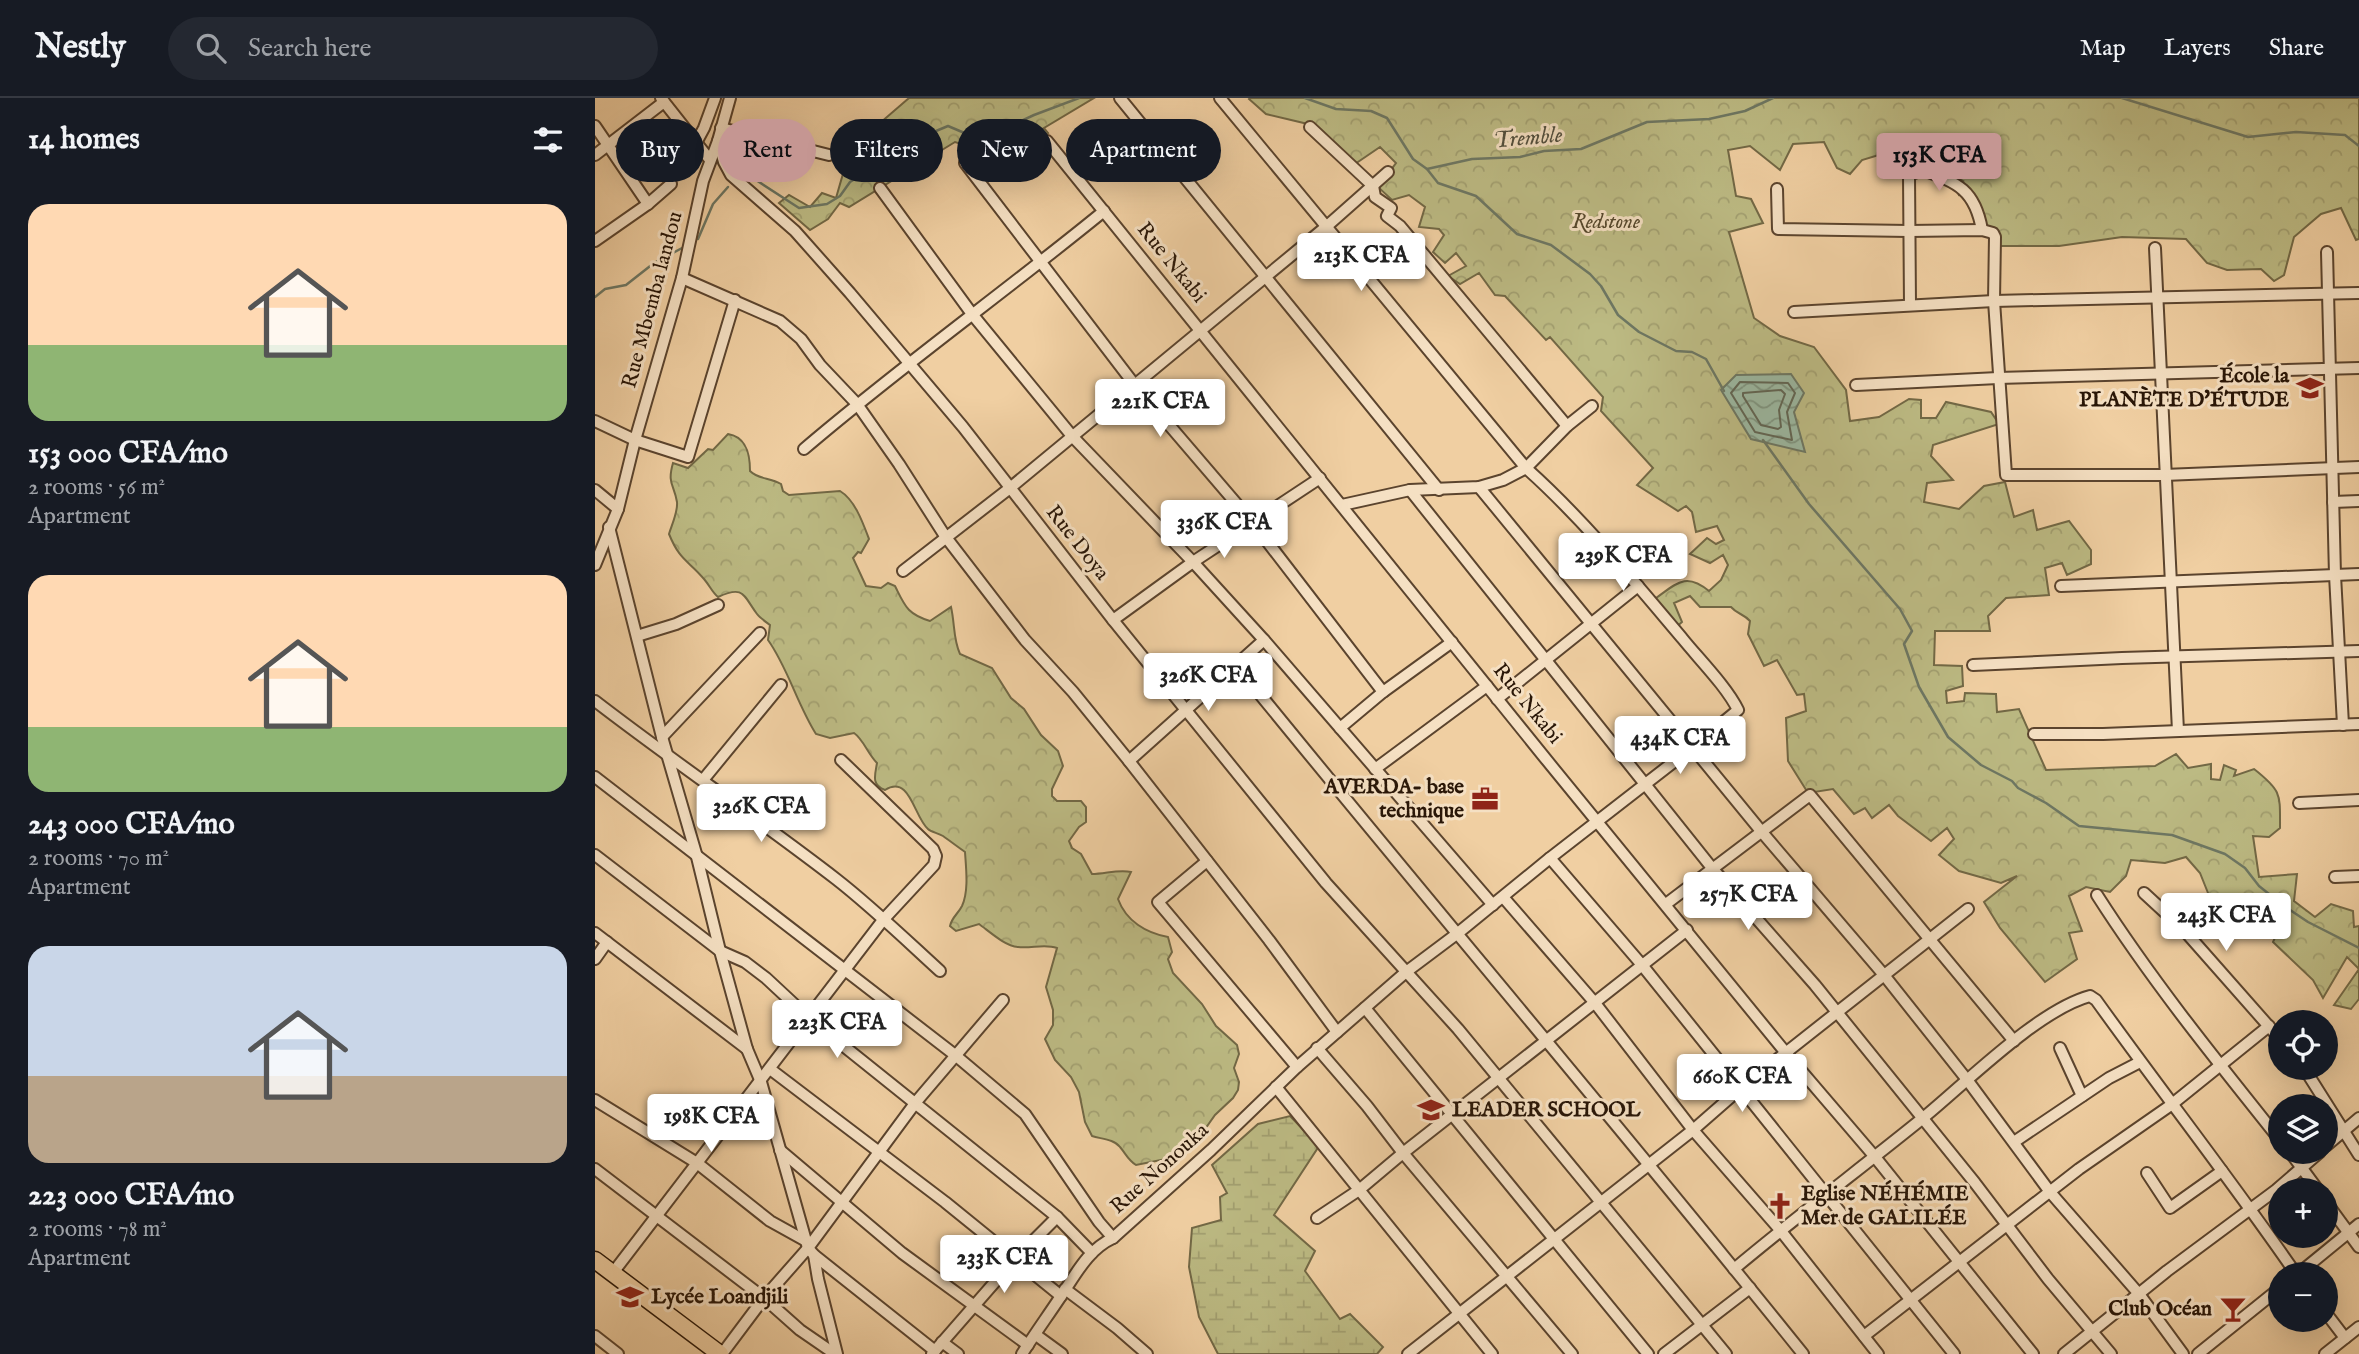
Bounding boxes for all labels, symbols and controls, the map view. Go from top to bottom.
search box [168,17,658,80]
text: Nestly [35,27,126,69]
icon: search [192,29,230,67]
text: Search here [248,32,372,65]
text: Map [2080,33,2126,64]
text: Layers [2164,33,2231,64]
text: Share [2269,33,2324,64]
chip: Buy [616,119,704,182]
chip: Rent [718,119,816,182]
chip: Filters [830,119,943,182]
chip: New [957,119,1052,182]
chip: Apartment [1066,119,1221,182]
text: 14 homes [28,121,140,159]
icon: filters [529,121,567,159]
water label: Tremble [1492,121,1564,155]
pin: 153K CFA [1867,134,2011,193]
text: 153K CFA [1892,141,1986,170]
street label: Rue Mbemba landou [616,209,690,391]
park label: Redstone [1572,209,1640,236]
street label: Rue Nkabi [1130,217,1212,309]
pin: 213K CFA [1289,234,1433,293]
text: 213K CFA [1313,241,1409,270]
icon: home [235,250,361,376]
place label: École la PLANÈTE D'ÉTUDE [2079,362,2290,414]
school or university icon: École la PLANÈTE D'ÉTUDE [2295,373,2325,403]
pin: 221K CFA [1088,380,1232,439]
text: 221K CFA [1111,387,1209,416]
text: 153 000 CFA/mo [28,435,228,473]
text: 2 rooms · 56 m² [28,473,165,502]
street label: Rue Doya [1039,500,1115,587]
pin: 336K CFA [1152,500,1296,560]
text: Apartment [28,502,131,531]
text: 336K CFA [1177,508,1271,537]
pin: 239K CFA [1551,533,1695,593]
text: 239K CFA [1574,541,1672,570]
icon: home [235,621,361,747]
pin: 326K CFA [1136,654,1280,713]
street label: Rue Nkabi [1486,658,1568,750]
text: 326K CFA [1160,661,1256,690]
pin: 434K CFA [1608,716,1752,776]
text: 434K CFA [1631,724,1729,753]
place label: AVERDA- base technique [1323,774,1464,825]
pin: 326K CFA [689,784,833,844]
office icon: AVERDA- base technique [1470,784,1500,814]
text: 326K CFA [713,792,809,821]
text: 243 000 CFA/mo [28,806,235,844]
text: 2 rooms · 70 m² [28,844,169,873]
pin: 257K CFA [1676,872,1820,932]
text: Apartment [28,873,131,902]
text: 257K CFA [1699,880,1797,909]
pin: 243K CFA [2154,894,2298,953]
text: 243K CFA [2177,901,2275,930]
icon: home [235,992,361,1118]
pin: 223K CFA [765,1000,909,1060]
text: 223K CFA [788,1008,886,1037]
map controls [2268,1010,2338,1332]
button: locate [2268,1010,2338,1080]
pin: 660K CFA [1670,1054,1814,1114]
text: 660K CFA [1693,1062,1791,1091]
pin: 198K CFA [639,1094,783,1154]
button: layers [2268,1094,2338,1164]
school or university icon: LEADER SCHOOL [1416,1095,1446,1125]
place label: LEADER SCHOOL [1452,1097,1641,1124]
text: 198K CFA [663,1102,759,1131]
street label: Rue Nonouka [1105,1117,1216,1220]
text: 223 000 CFA/mo [28,1177,234,1215]
button: + [2268,1178,2338,1248]
place label: Eglise NÉHÉMIE Mer de GALILÉE [1801,1180,1969,1232]
church icon: Eglise NÉHÉMIE Mer de GALILÉE [1765,1191,1795,1221]
text: 2 rooms · 78 m² [28,1215,167,1244]
pin: 233K CFA [932,1236,1076,1295]
text: 233K CFA [956,1243,1052,1272]
text: Apartment [28,1244,131,1273]
button: − [2268,1262,2338,1332]
school or university icon: Lycée Loandjili [615,1282,645,1312]
place label: Lycée Loandjili [651,1284,789,1311]
bar icon: Club Océan [2218,1294,2248,1324]
place label: Club Océan [2108,1296,2212,1323]

